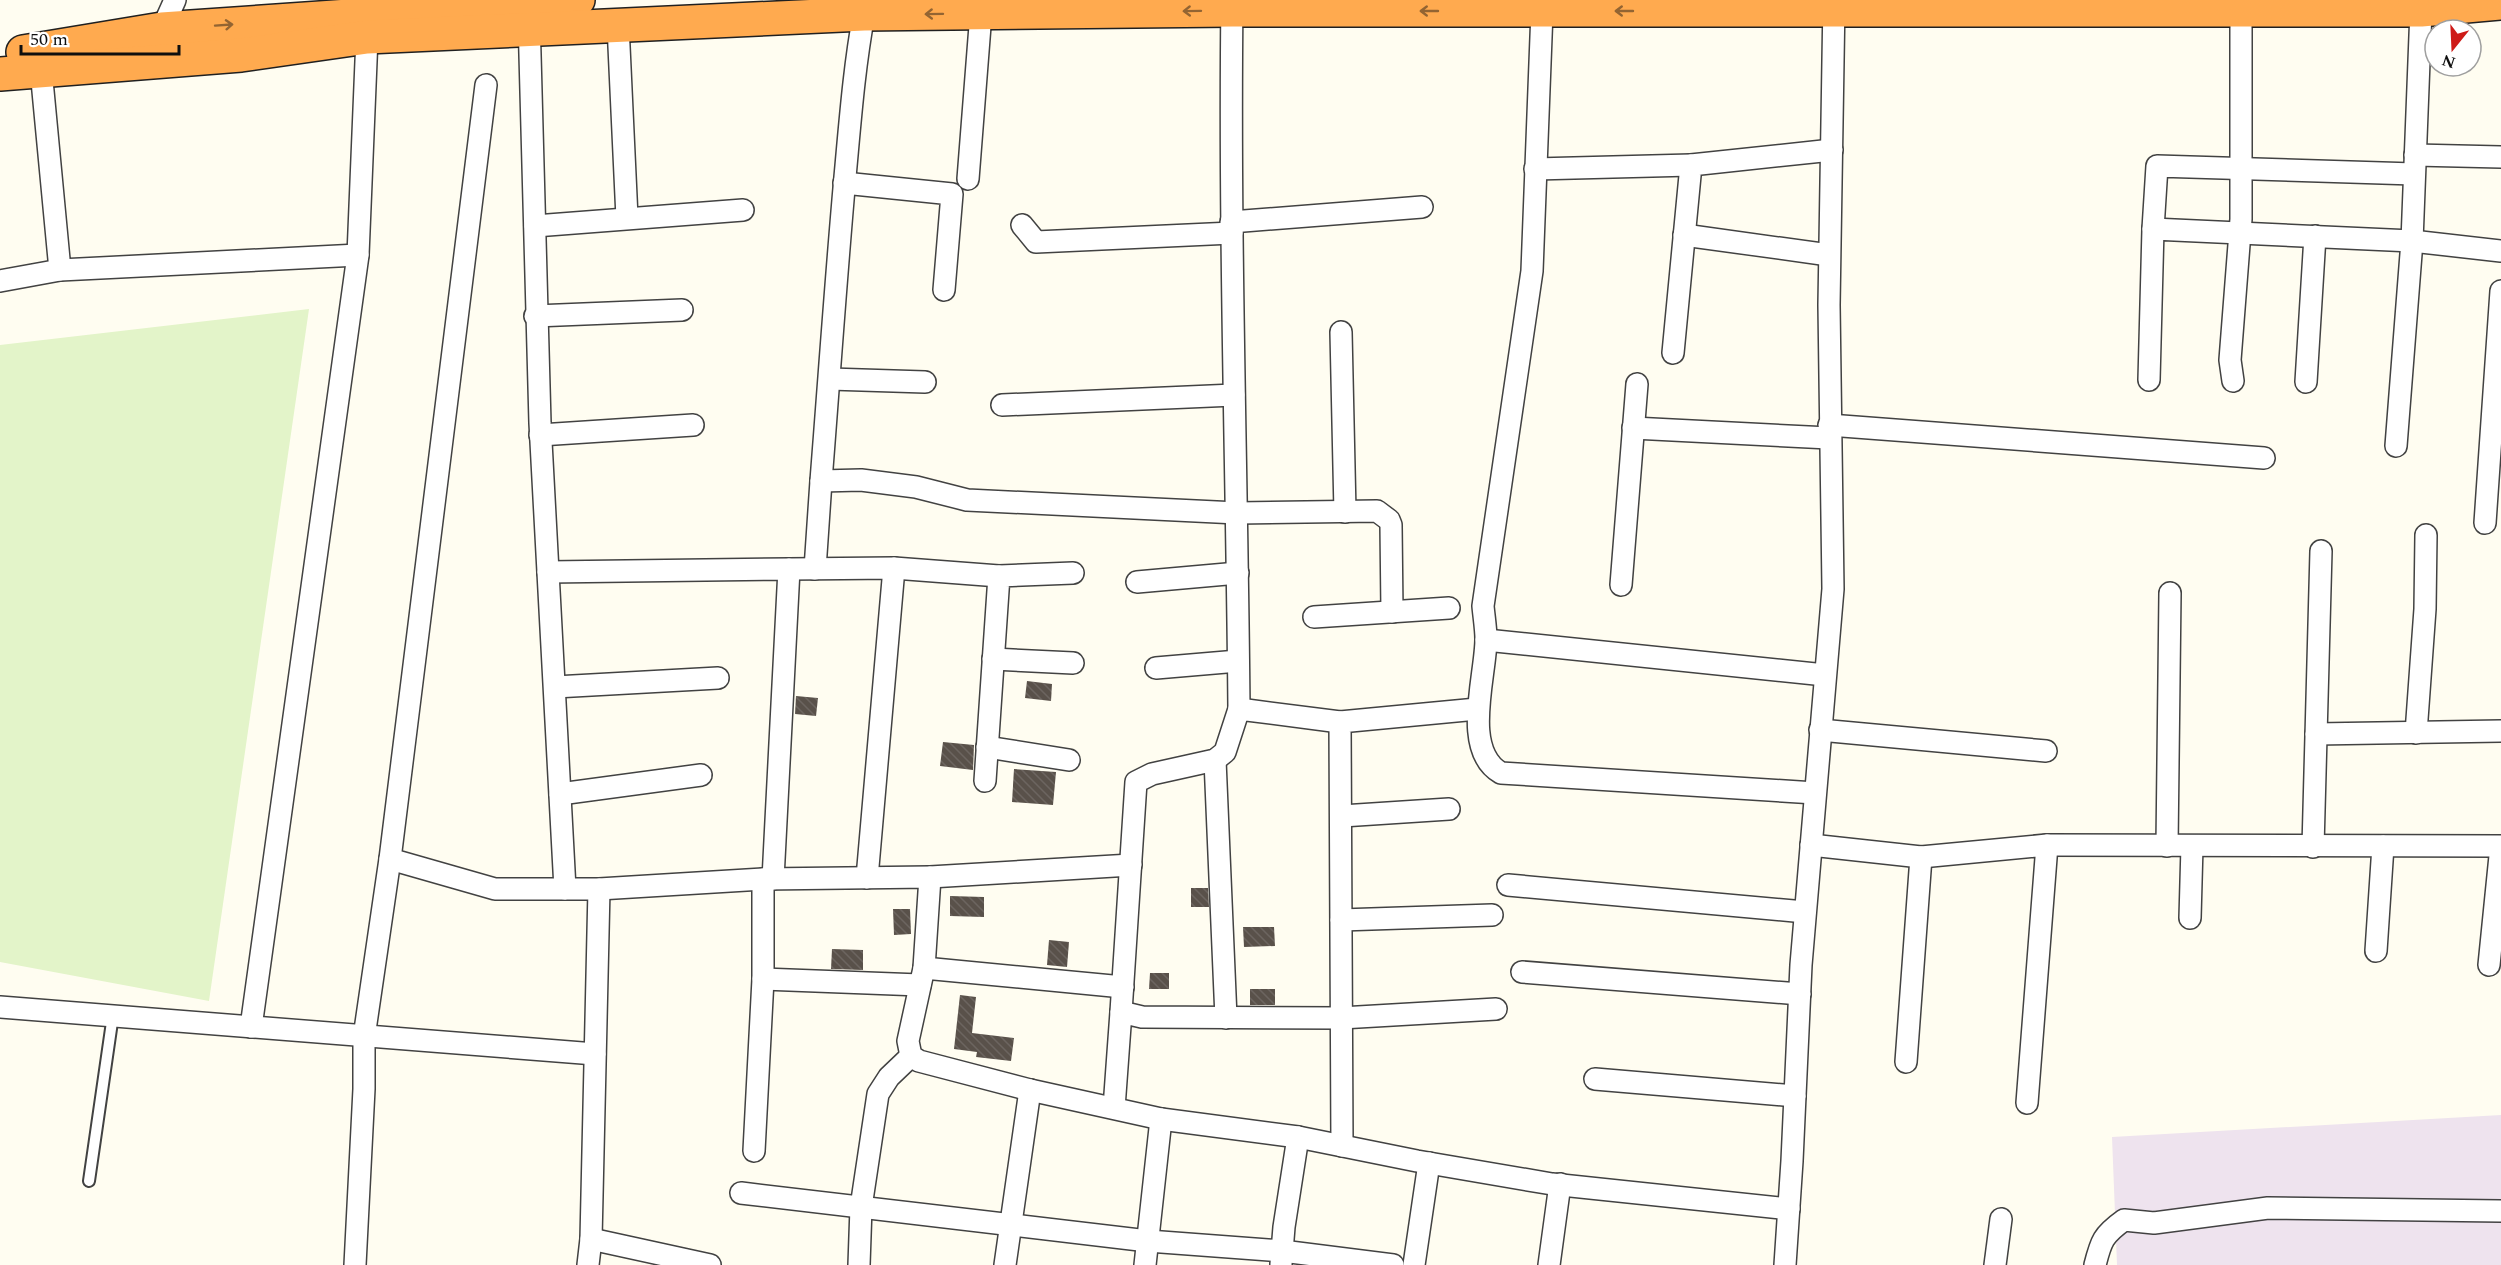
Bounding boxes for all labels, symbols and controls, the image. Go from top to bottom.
one-way arrow [1182,5,1202,17]
one-way arrow [1419,5,1439,17]
one-way arrow [1614,5,1634,17]
one-way arrow [924,8,944,19]
scale bar [21,18,178,56]
north arrow [2423,18,2483,78]
one-way arrow [214,19,234,30]
text: 50 m [30,26,68,53]
text: N [2439,48,2459,75]

